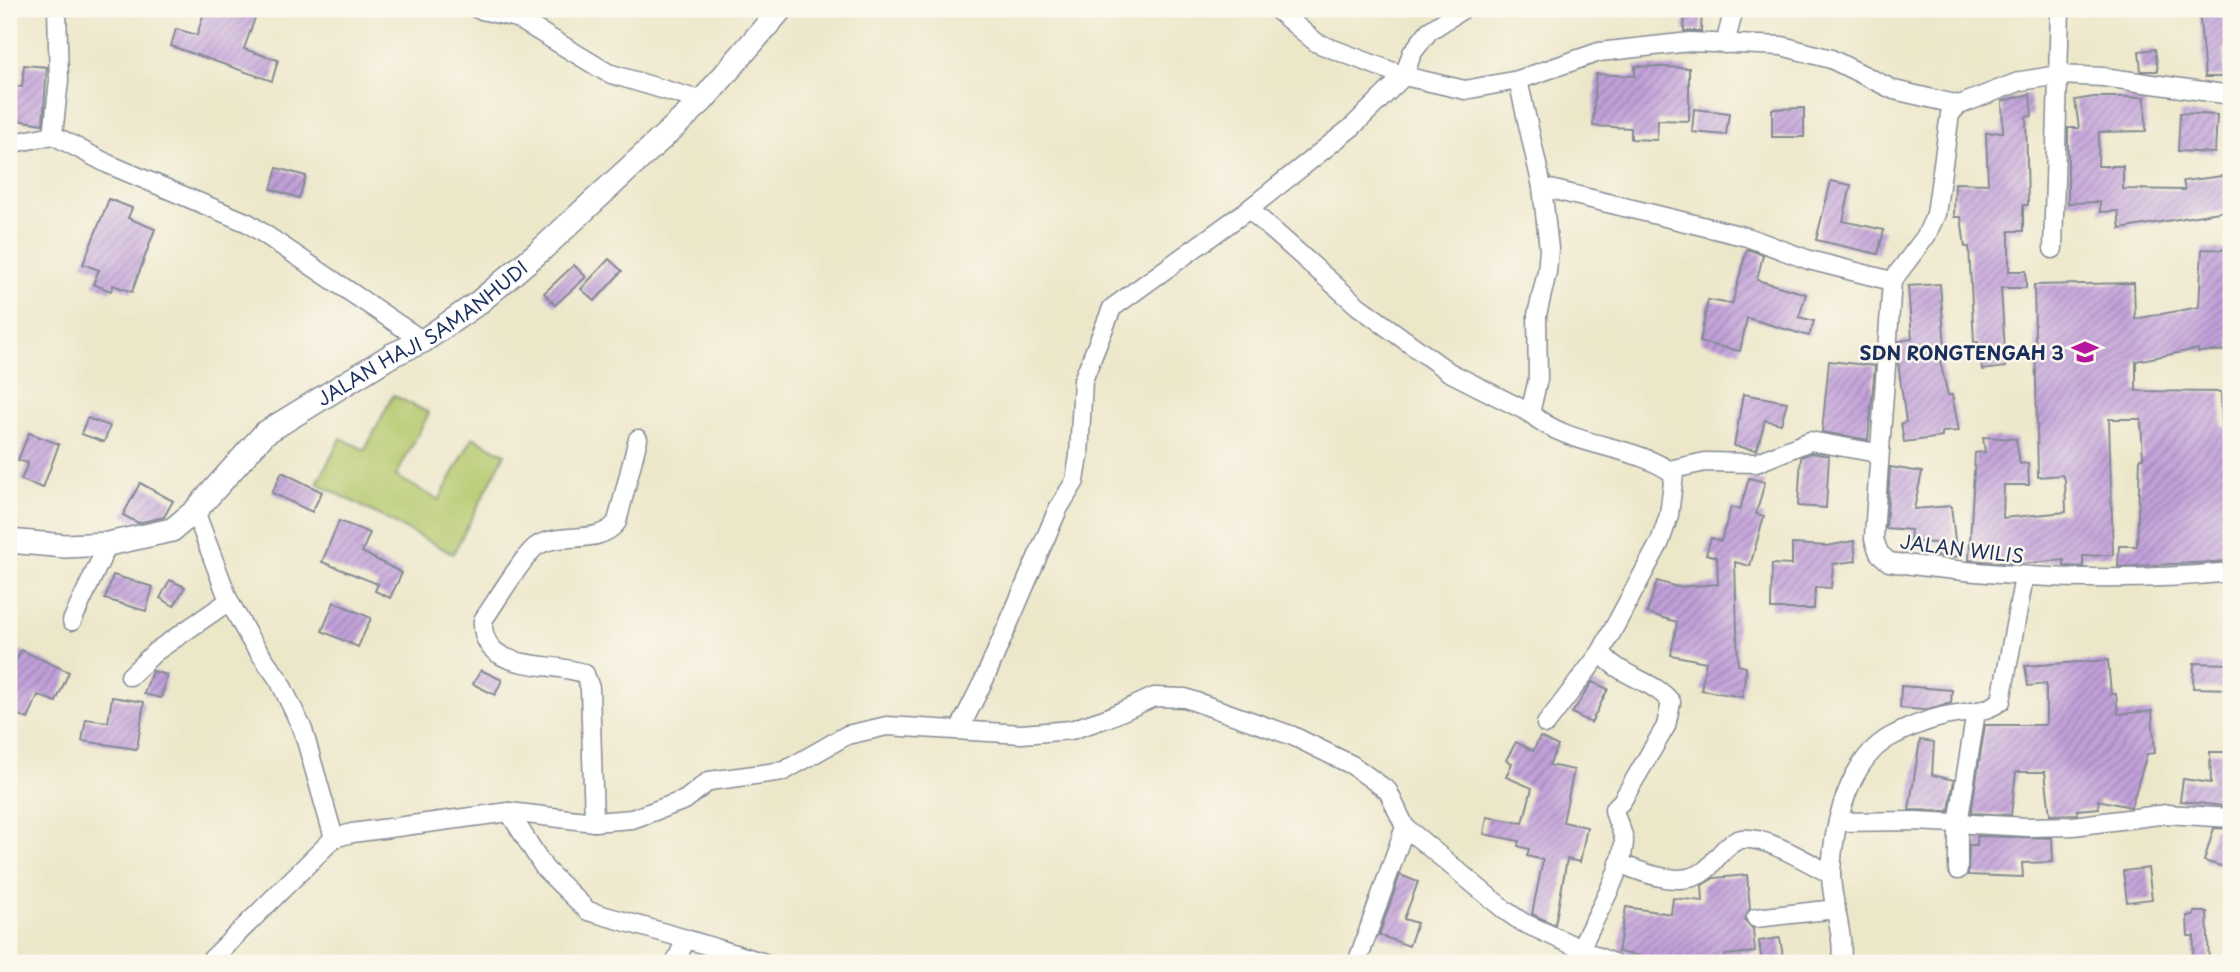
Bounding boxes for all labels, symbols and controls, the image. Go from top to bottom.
street label: JALAN HAJI SAMANHUDI [311,253,533,412]
school or university icon: SDN RONGTENGAH 3 [2070,337,2100,367]
place label: SDN RONGTENGAH 3 [1860,338,2064,366]
street label: JALAN WILIS [1898,527,2026,569]

